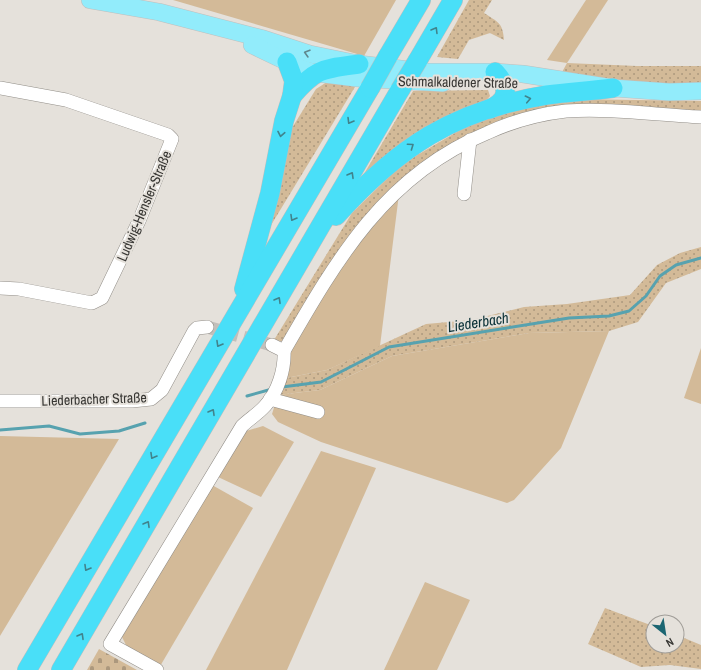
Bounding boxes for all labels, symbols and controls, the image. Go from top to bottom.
one-way arrow [431,27,438,34]
one-way arrow [304,49,310,57]
street label: Schmalkaldener Straße [398,72,518,92]
one-way arrow [524,96,531,104]
one-way arrow [348,117,355,124]
one-way arrow [278,131,286,137]
one-way arrow [407,143,414,151]
street label: Ludwig-Hensler-Straße [113,148,175,264]
one-way arrow [346,172,353,179]
one-way arrow [290,214,297,222]
one-way arrow [273,297,280,304]
water label: Liederbach [446,307,510,337]
one-way arrow [217,340,224,347]
street label: Liederbacher Straße [41,388,147,410]
one-way arrow [208,409,215,416]
one-way arrow [151,452,158,459]
one-way arrow [142,521,149,528]
one-way arrow [85,564,92,571]
north arrow [645,614,685,654]
one-way arrow [76,633,83,640]
text: N [664,635,676,650]

